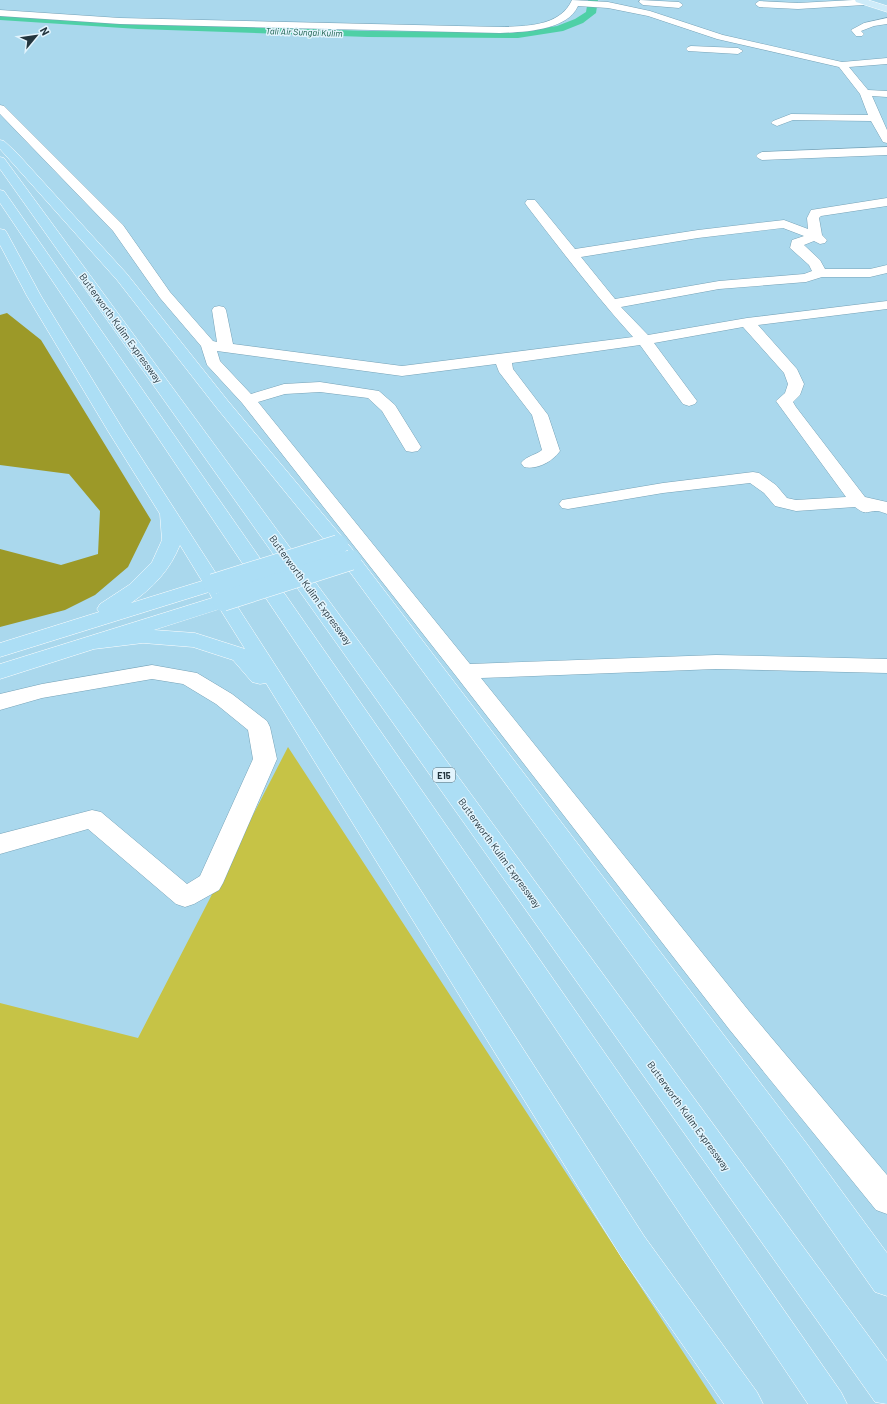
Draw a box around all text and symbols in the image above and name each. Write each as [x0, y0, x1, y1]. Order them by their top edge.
north arrow [16, 16, 56, 56]
text: N [38, 25, 53, 37]
water label: Tali Air Sungai Kulim [265, 25, 343, 39]
street label: Butterworth Kulim Expressway [77, 271, 165, 386]
street label: Butterworth Kulim Expressway [267, 533, 355, 648]
road number: E15 [433, 768, 455, 782]
street label: Butterworth Kulim Expressway [456, 796, 544, 911]
street label: Butterworth Kulim Expressway [645, 1059, 733, 1174]

